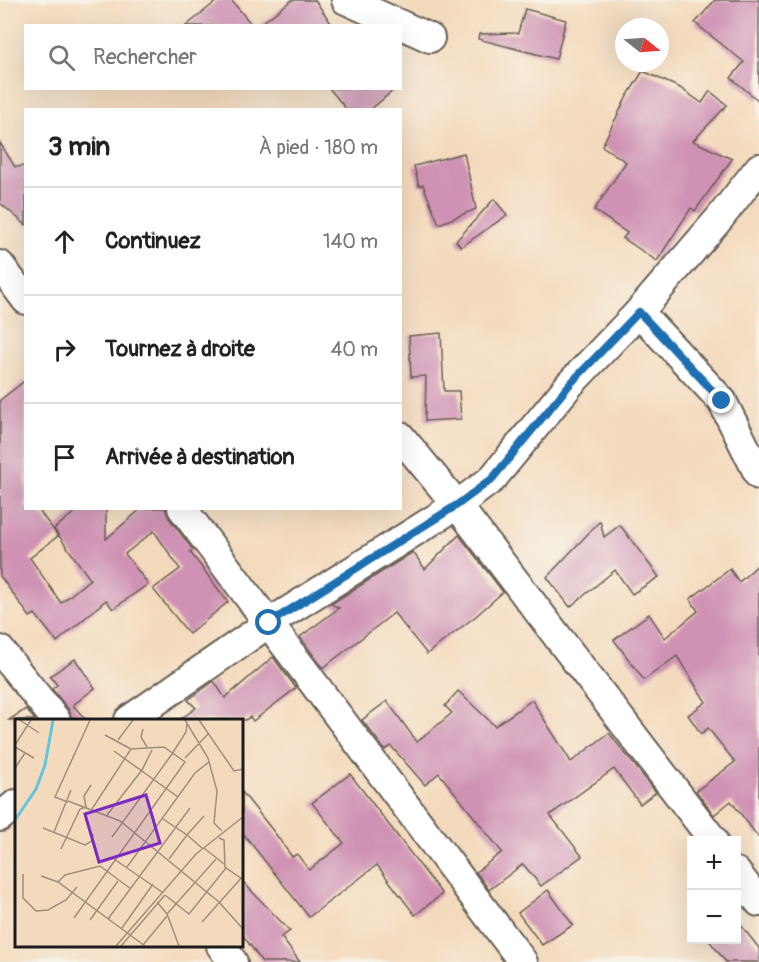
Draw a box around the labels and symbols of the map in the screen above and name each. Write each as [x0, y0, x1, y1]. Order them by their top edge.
north arrow [615, 18, 669, 72]
route end [708, 387, 734, 413]
route start [255, 609, 281, 635]
inset map [15, 719, 243, 947]

